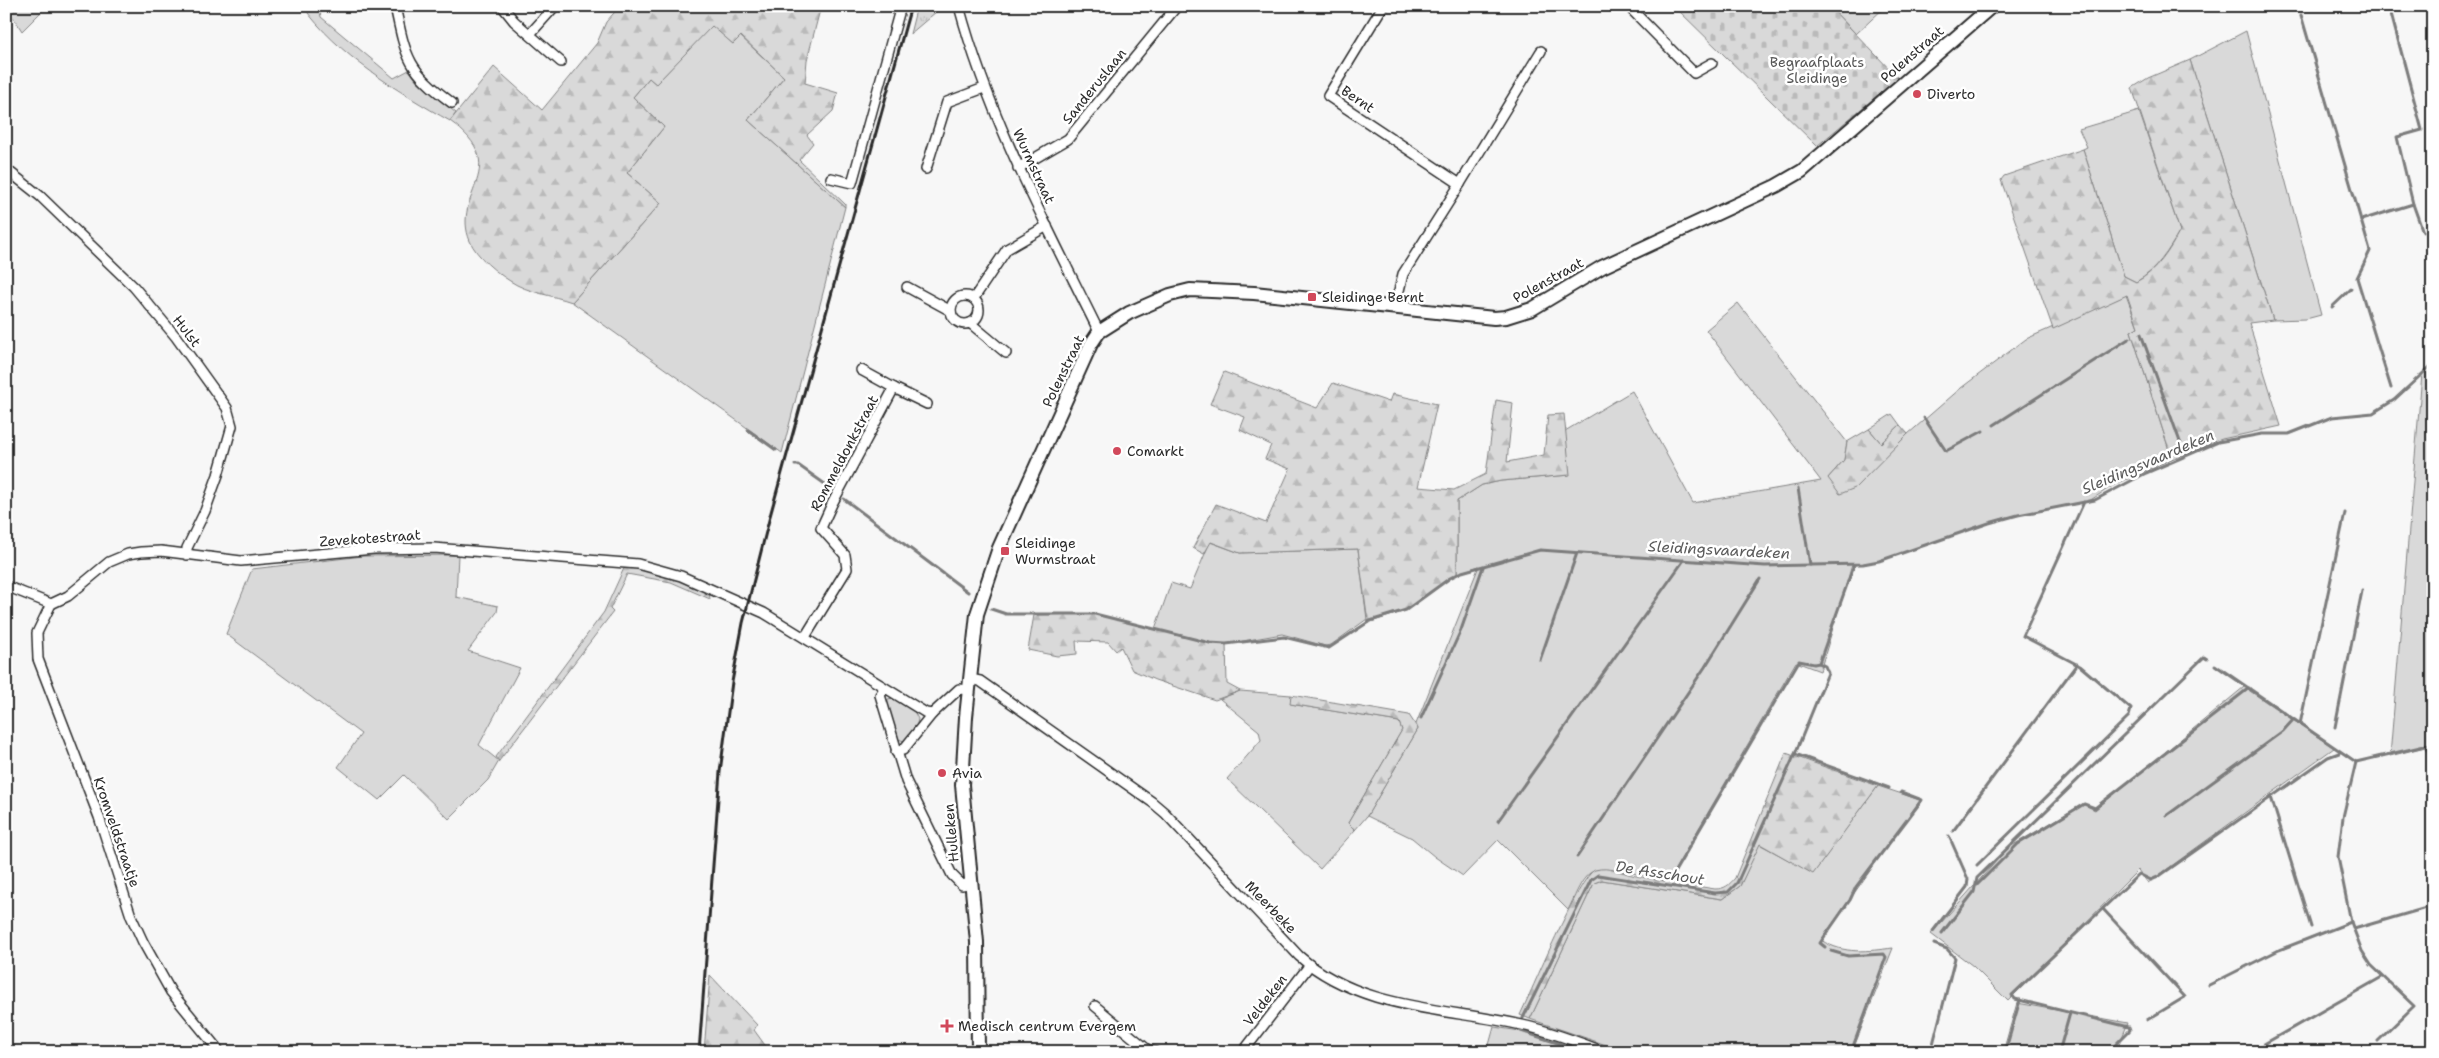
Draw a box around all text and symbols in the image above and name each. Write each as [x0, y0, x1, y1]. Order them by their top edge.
street label: Polenstraat [1877, 22, 1947, 86]
street label: Sanderuslaan [1058, 44, 1130, 127]
park label: Begraafplaats Sleidinge [1770, 53, 1864, 87]
street label: Bernt [1338, 81, 1378, 117]
place label: Diverto [1927, 85, 1975, 103]
marker: Diverto [1911, 88, 1923, 100]
street label: Wurmstraat [1009, 126, 1059, 206]
street label: Polenstraat [1509, 253, 1587, 307]
place label: Sleidinge Bernt [1322, 288, 1424, 306]
marker: Sleidinge Bernt [1306, 291, 1318, 303]
street label: Hulst [169, 311, 205, 351]
street label: Polenstraat [1038, 332, 1088, 410]
street label: Rommeldonkstraat [806, 392, 882, 514]
water label: Sleidingsvaardeken [2079, 425, 2217, 499]
place label: Comarkt [1127, 442, 1184, 460]
marker: Comarkt [1111, 445, 1123, 457]
street label: Zevekotestraat [319, 525, 421, 551]
place label: Sleidinge Wurmstraat [1015, 534, 1096, 568]
water label: Sleidingsvaardeken [1648, 536, 1790, 564]
marker: Sleidinge Wurmstraat [999, 545, 1011, 557]
place label: Avia [952, 764, 982, 782]
marker: Avia [936, 767, 948, 779]
street label: Kromveldstraatje [90, 774, 144, 890]
street label: Hulleken [939, 803, 963, 863]
water label: De Asschout [1614, 856, 1706, 890]
street label: Meerbeke [1241, 877, 1301, 937]
street label: Veldeken [1239, 970, 1291, 1029]
place label: Medisch centrum Evergem [958, 1017, 1136, 1035]
marker: Medisch centrum Evergem [940, 1019, 954, 1033]

